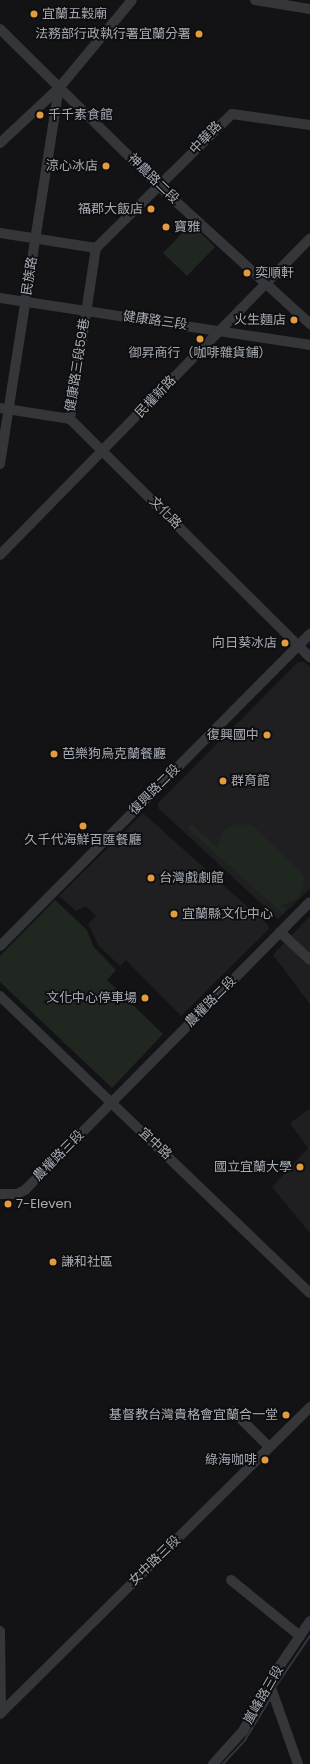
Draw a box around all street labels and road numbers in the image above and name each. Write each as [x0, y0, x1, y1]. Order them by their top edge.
street label: 中華路 [187, 119, 225, 157]
street label: 神農路二段 [124, 151, 182, 207]
street label: 民族路 [19, 256, 41, 296]
street label: 健康路三段 [122, 309, 188, 333]
street label: 健康路三段59巷 [63, 317, 93, 413]
street label: 民權新路 [132, 373, 180, 421]
street label: 文化路 [146, 494, 184, 532]
street label: 復興路二段 [127, 762, 183, 818]
street label: 農權路二段 [183, 974, 239, 1030]
street label: 宜中路 [135, 1125, 175, 1163]
street label: 農權路三段 [31, 1128, 87, 1184]
street label: 女中路三段 [126, 1533, 184, 1589]
street label: 嵐峰路三段 [241, 1663, 287, 1727]

